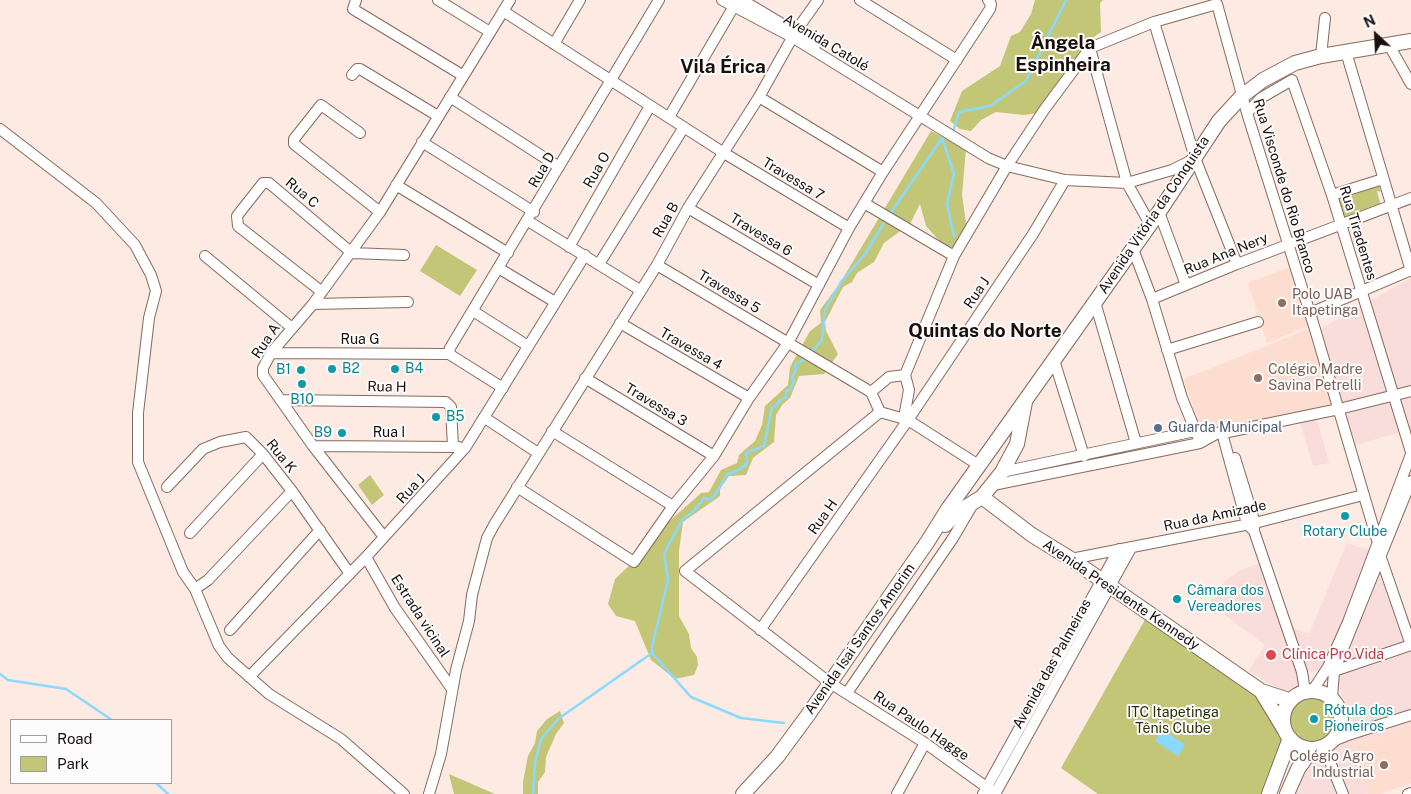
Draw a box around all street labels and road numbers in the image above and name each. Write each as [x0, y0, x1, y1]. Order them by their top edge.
street label: Avenida Catolé [780, 11, 872, 75]
street label: Rua Visconde do Rio Branco [1249, 97, 1319, 275]
street label: Avenida Vitória da Conquista [1095, 133, 1213, 297]
street label: Rua D [525, 149, 559, 191]
street label: Rua O [580, 149, 614, 191]
street label: Travessa 7 [759, 154, 827, 204]
street label: Rua C [282, 174, 322, 212]
street label: Rua Tiradentes [1336, 184, 1380, 282]
street label: Rua B [649, 199, 683, 241]
street label: Travessa 6 [727, 210, 795, 260]
street label: Rua Ana Nery [1181, 229, 1271, 279]
street label: Travessa 5 [695, 267, 763, 317]
street label: Rua J [961, 274, 993, 312]
street label: Rua A [248, 320, 284, 362]
street label: Travessa 4 [657, 324, 725, 374]
street label: Rua G [341, 332, 379, 348]
street label: Rua H [367, 378, 407, 396]
street label: Travessa 3 [622, 380, 690, 430]
street label: Rua I [373, 425, 405, 441]
street label: Rua K [262, 436, 300, 476]
street label: Rua J [393, 471, 429, 507]
street label: Rua H [805, 496, 841, 538]
street label: Rua da Amizade [1162, 497, 1268, 535]
street label: Avenida Presidente Kennedy [1039, 536, 1203, 654]
street label: Avenida Isai Santos Amorim [801, 560, 919, 718]
street label: Estrada vicinal [387, 572, 453, 660]
street label: Avenida das Palmeiras [1009, 596, 1095, 732]
street label: Rua Paulo Hagge [870, 688, 972, 764]

